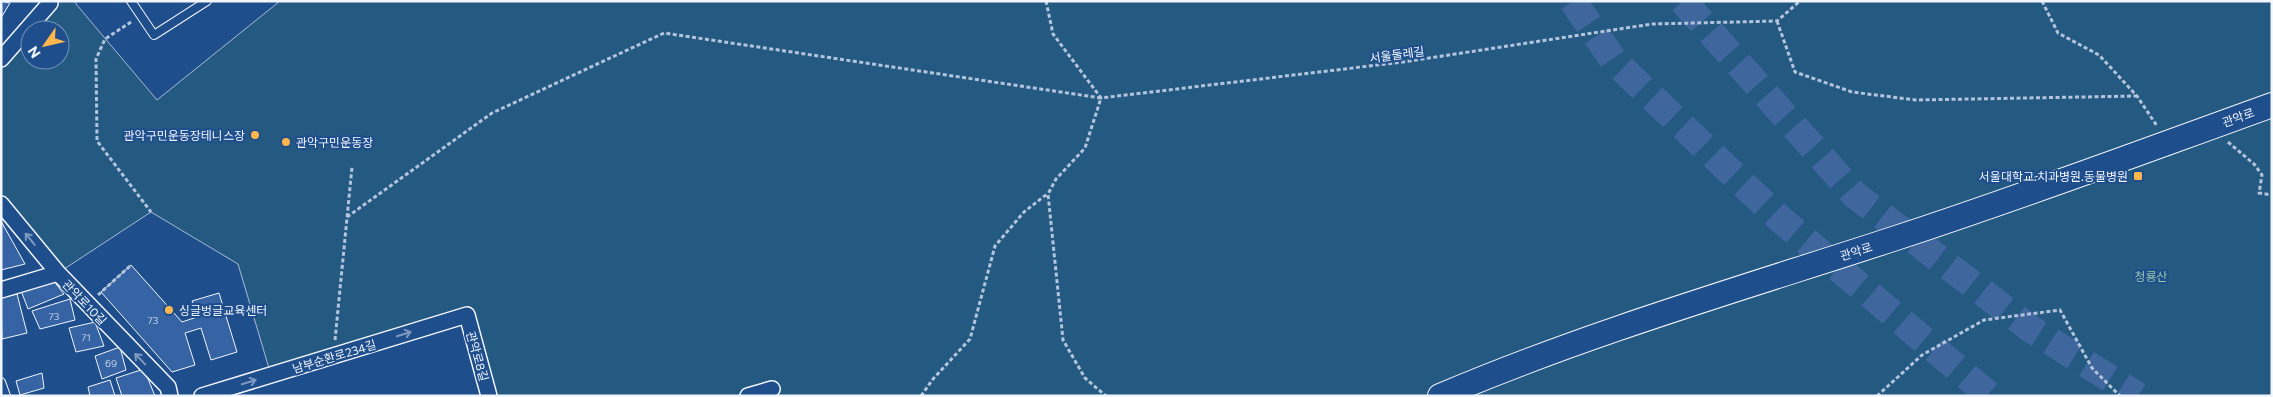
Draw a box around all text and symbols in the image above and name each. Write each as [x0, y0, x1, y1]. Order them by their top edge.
north arrow [20, 20, 70, 70]
text: N [24, 43, 44, 62]
street label: 서울둘레길 [1369, 43, 1425, 65]
street label: 관악로 [2220, 105, 2256, 129]
place label: 관악구민운동장테니스장 [124, 128, 245, 142]
marker: 관악구민운동장테니스장 [249, 129, 261, 141]
place label: 관악구민운동장 [296, 135, 373, 149]
marker: 관악구민운동장 [280, 136, 292, 148]
place label: 서울대학교.치과병원.동물병원 [1979, 169, 2128, 183]
marker: 서울대학교.치과병원.동물병원 [2132, 170, 2144, 182]
one-way arrow [24, 233, 35, 246]
street label: 관악로 [1838, 239, 1874, 263]
park label: 청룡산 [2134, 269, 2168, 283]
street label: 관악로10길 [60, 277, 110, 327]
place label: 싱글벙글교육센터 [179, 303, 267, 317]
marker: 싱글벙글교육센터 [163, 304, 175, 316]
house number: 73 [49, 310, 60, 322]
house number: 73 [148, 314, 159, 326]
one-way arrow [396, 329, 412, 339]
street label: 관악로8길 [464, 329, 492, 383]
house number: 71 [81, 331, 91, 343]
street label: 남부순환로234길 [290, 337, 378, 375]
one-way arrow [134, 352, 146, 365]
house number: 69 [105, 357, 117, 369]
one-way arrow [240, 376, 256, 386]

